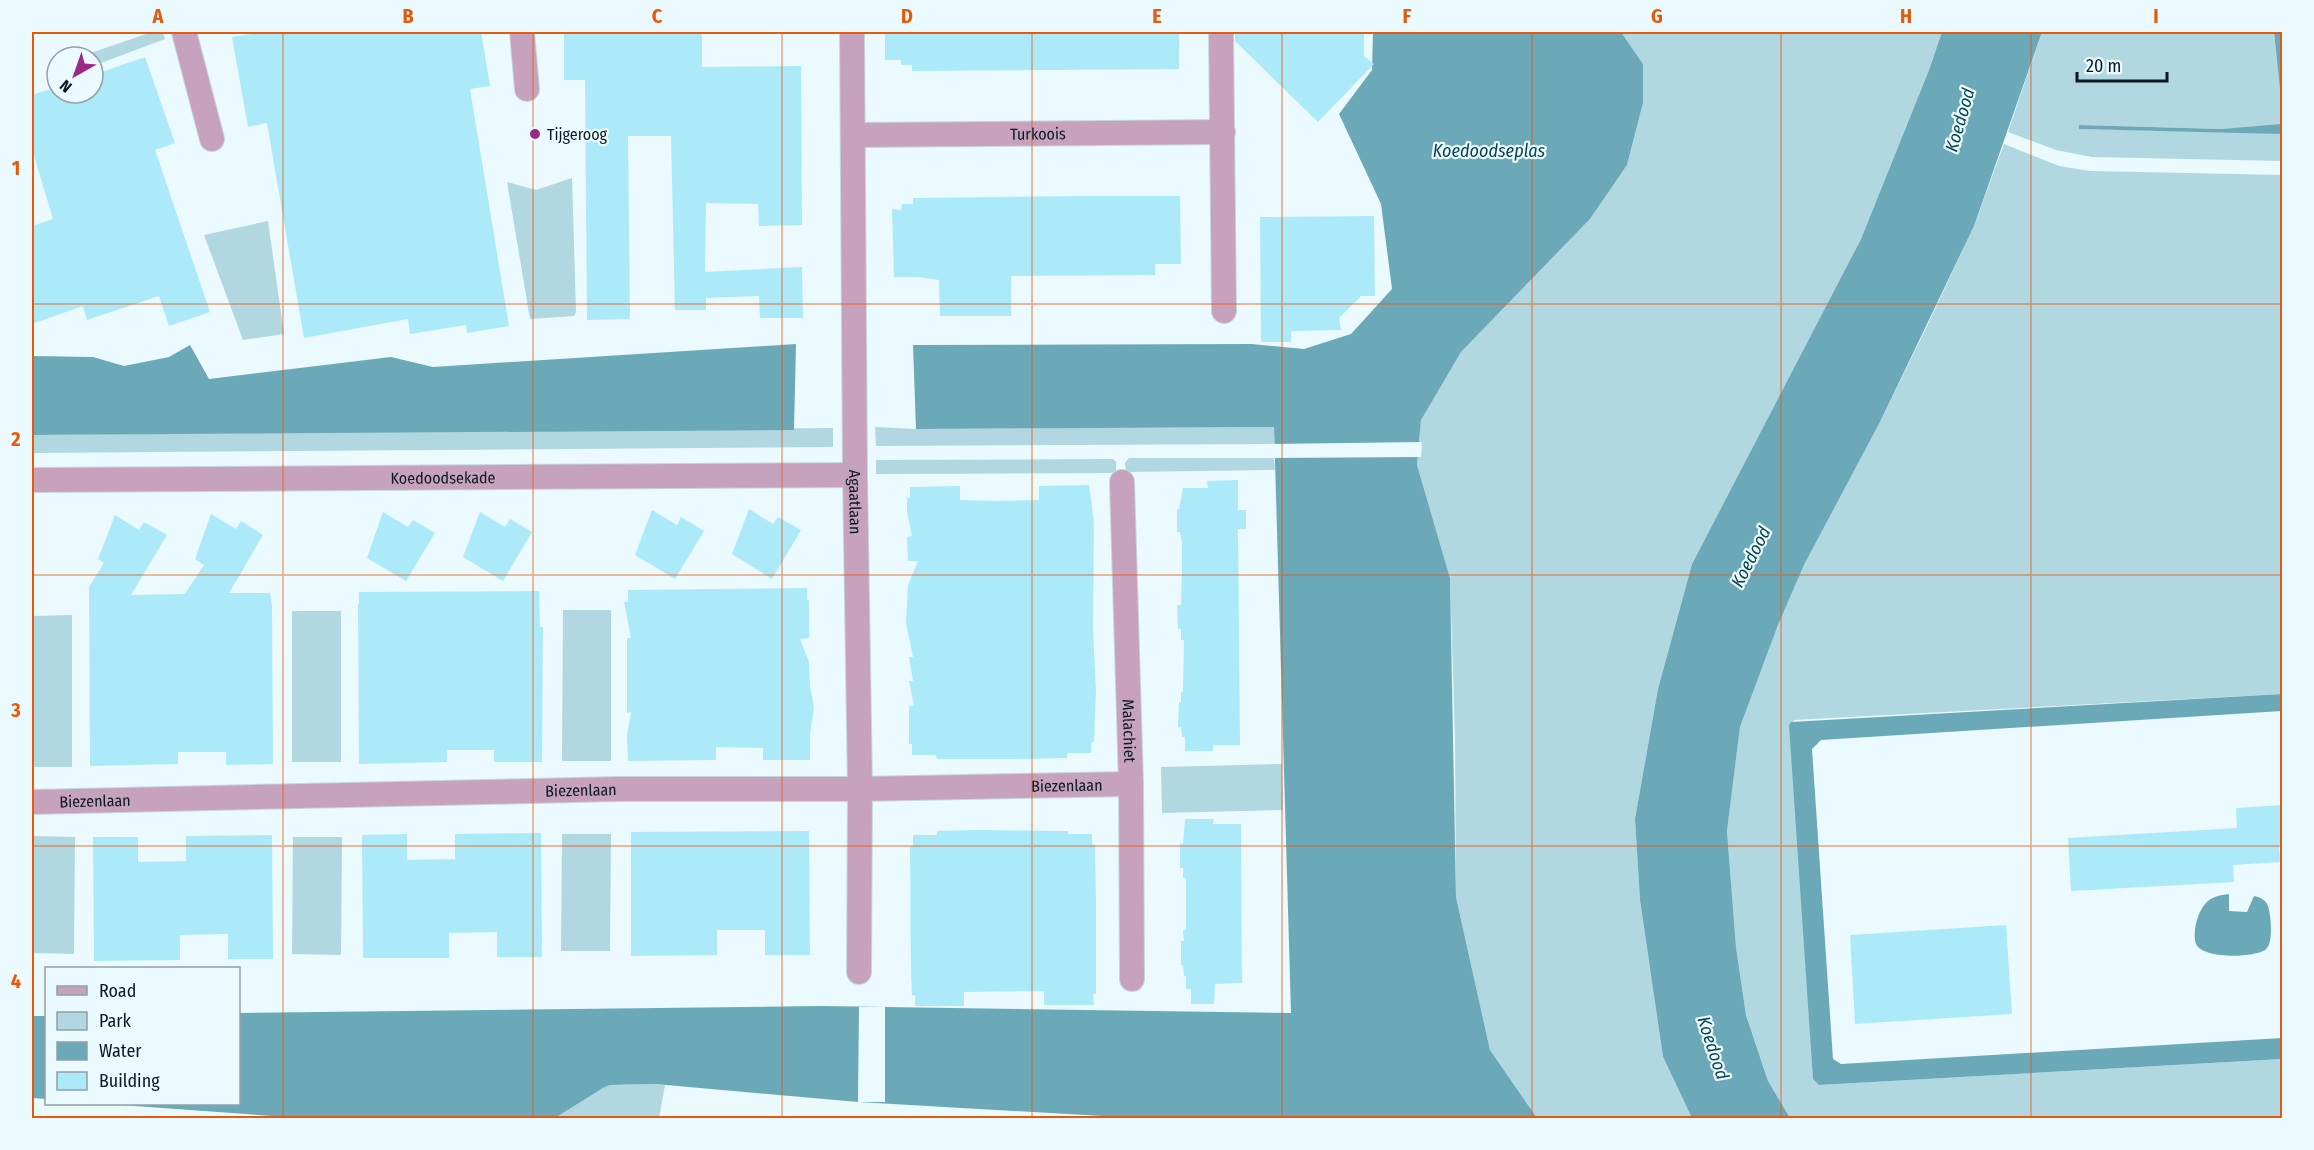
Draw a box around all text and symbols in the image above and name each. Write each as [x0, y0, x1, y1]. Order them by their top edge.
text: A [152, 4, 165, 28]
text: B [402, 4, 414, 28]
text: C [652, 4, 663, 28]
text: D [901, 4, 913, 28]
text: E [1152, 4, 1162, 28]
text: F [1403, 4, 1412, 28]
text: G [1651, 4, 1663, 28]
text: H [1900, 4, 1912, 28]
text: I [2153, 4, 2159, 28]
north arrow [45, 45, 105, 105]
scale bar [2077, 45, 2167, 83]
text: 20 m [2086, 55, 2121, 77]
text: N [56, 76, 75, 96]
water label: Koedood [1940, 85, 1980, 154]
street label: Turkoois [1010, 124, 1066, 143]
place label: Tijgeroog [547, 125, 608, 144]
marker: Tijgeroog [528, 127, 542, 141]
water label: Koedoodseplas [1433, 140, 1546, 162]
text: 1 [12, 156, 20, 180]
text: 2 [10, 427, 21, 451]
street label: Koedoodsekade [390, 468, 496, 487]
street label: Agaatlaan [845, 470, 865, 534]
water label: Koedood [1726, 523, 1776, 591]
text: 3 [10, 698, 21, 722]
street label: Malachiet [1119, 699, 1140, 764]
street label: Biezenlaan [1031, 775, 1103, 795]
street label: Biezenlaan [545, 780, 617, 800]
street label: Biezenlaan [59, 790, 131, 811]
legend [45, 967, 240, 1105]
text: 4 [11, 969, 21, 993]
text: Road [99, 980, 136, 1002]
text: Park [99, 1010, 132, 1032]
water label: Koedood [1692, 1014, 1734, 1083]
text: Water [99, 1040, 142, 1062]
text: Building [99, 1070, 160, 1092]

